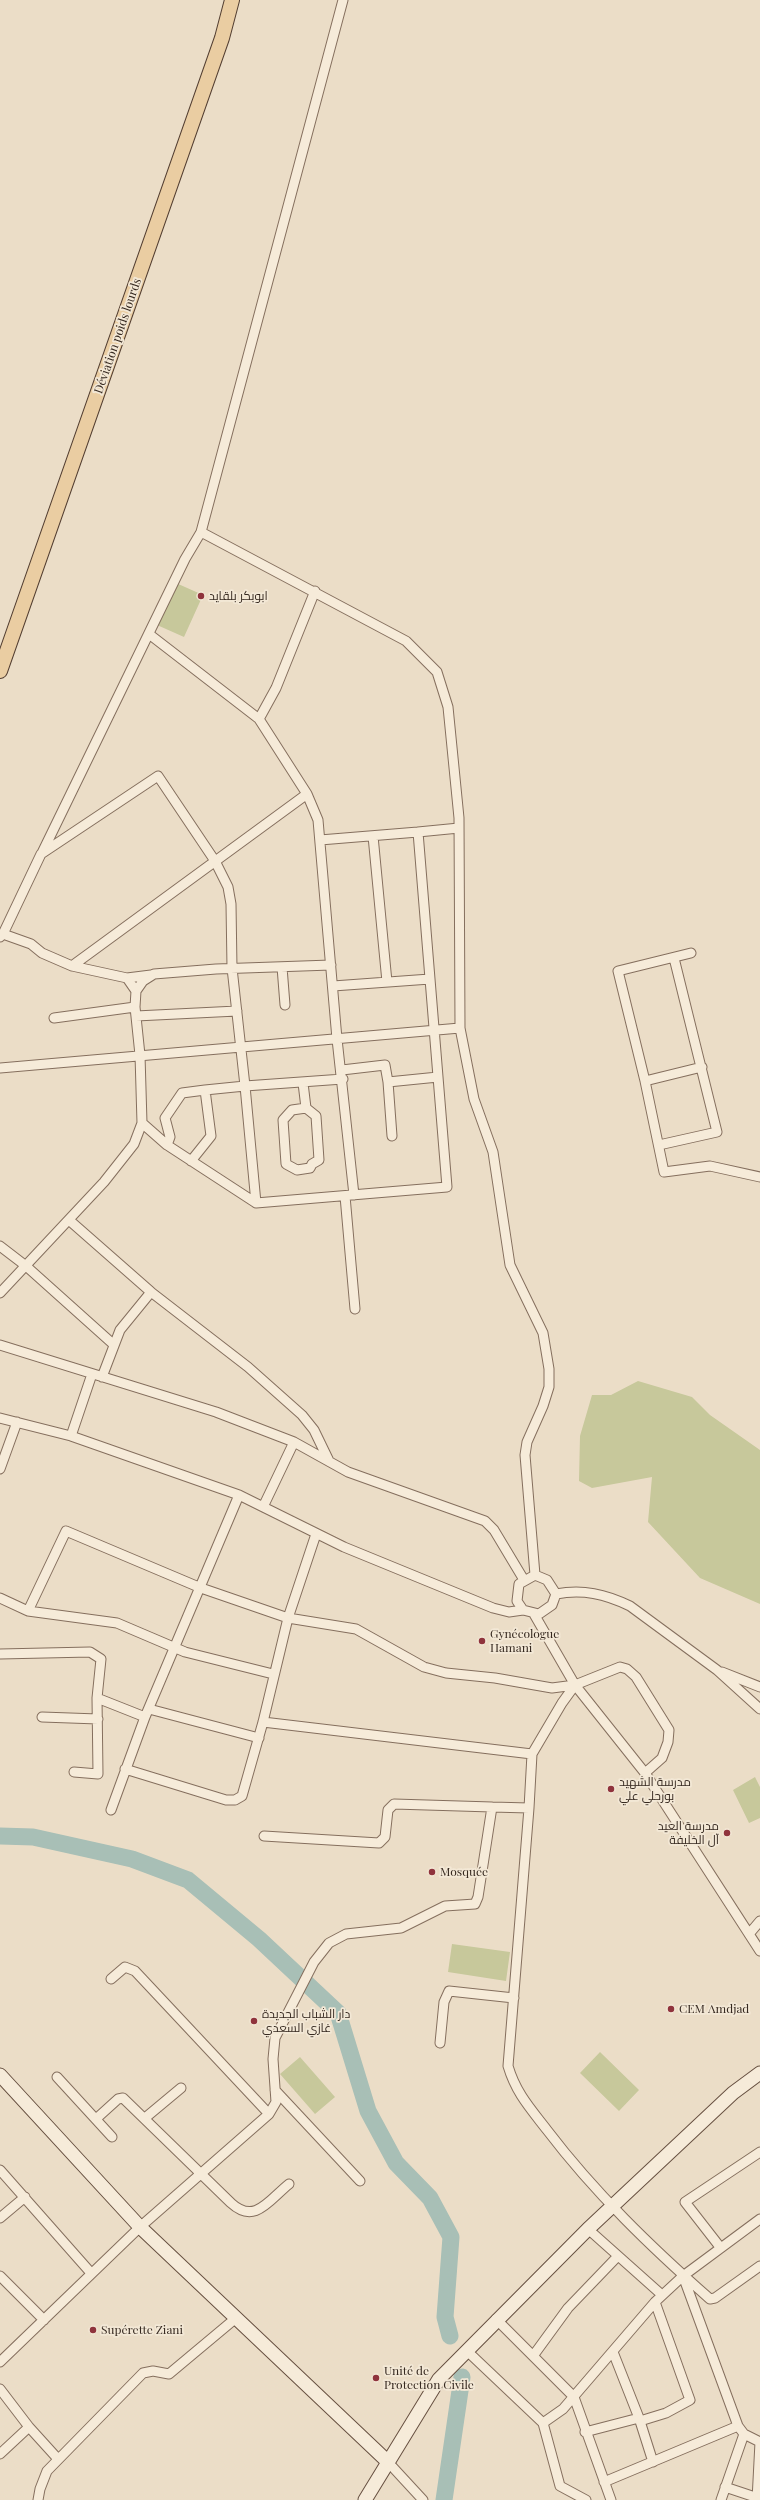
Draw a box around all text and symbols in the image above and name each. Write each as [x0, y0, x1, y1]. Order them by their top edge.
street label: Déviation poids lourds [91, 276, 145, 396]
place label: ابوبكر بلقايد [209, 589, 268, 603]
marker: ابوبكر بلقايد [196, 591, 206, 601]
place label: Gynécologue Hamani [490, 1627, 559, 1655]
marker: Gynécologue Hamani [477, 1636, 487, 1646]
place label: مدرسة الشهيد بورحلي علي [619, 1775, 691, 1803]
marker: مدرسة الشهيد بورحلي علي [606, 1784, 616, 1794]
place label: مدرسة العيد آل الخليفة [658, 1819, 719, 1847]
marker: مدرسة العيد آل الخليفة [722, 1828, 732, 1838]
place label: Mosquée [440, 1865, 488, 1879]
marker: Mosquée [427, 1867, 437, 1877]
place label: CEM Amdjad [679, 2002, 749, 2016]
marker: CEM Amdjad [666, 2004, 676, 2014]
place label: دار الشباب الجديدة غازي السعدي [262, 2007, 350, 2035]
marker: دار الشباب الجديدة غازي السعدي [249, 2016, 259, 2026]
place label: Supérette Ziani [101, 2323, 183, 2337]
marker: Supérette Ziani [88, 2325, 98, 2335]
place label: Unité de Protection Civile [384, 2364, 474, 2392]
marker: Unité de Protection Civile [371, 2373, 381, 2383]

